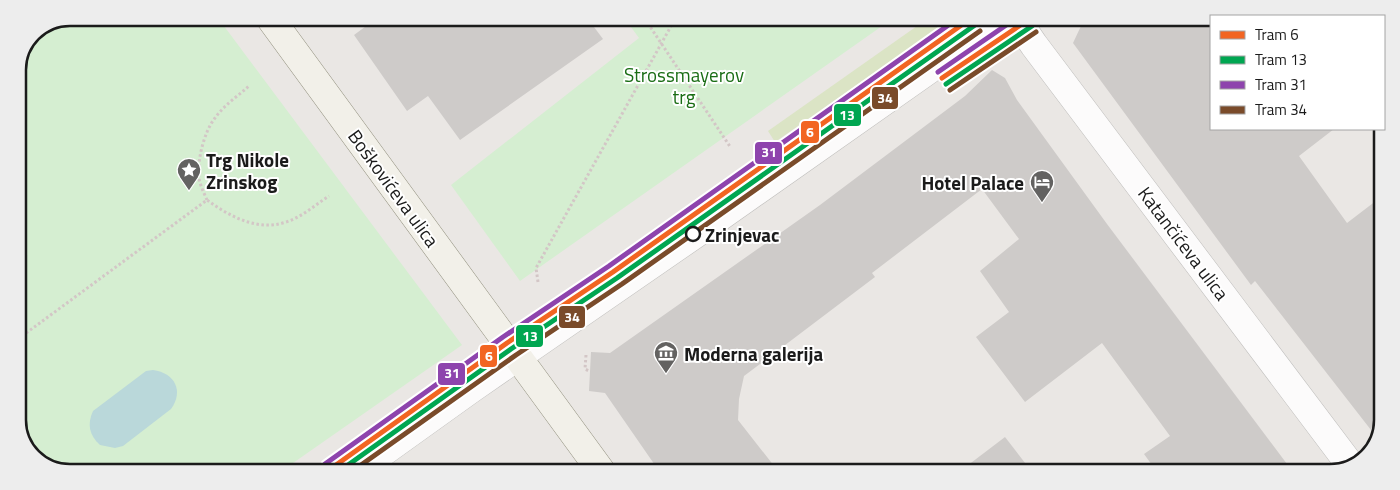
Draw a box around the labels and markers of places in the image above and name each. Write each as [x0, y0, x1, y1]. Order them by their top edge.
place label: Trg Nikole Zrinskog [206, 145, 289, 196]
place icon: Trg Nikole Zrinskog [176, 157, 202, 191]
place label: Hotel Palace [921, 168, 1024, 197]
hotel icon: Hotel Palace [1029, 169, 1055, 203]
place label: Zrinjevac [705, 220, 780, 249]
marker: Zrinjevac [685, 226, 701, 242]
place label: Moderna galerija [684, 339, 823, 368]
museum icon: Moderna galerija [653, 340, 679, 374]

